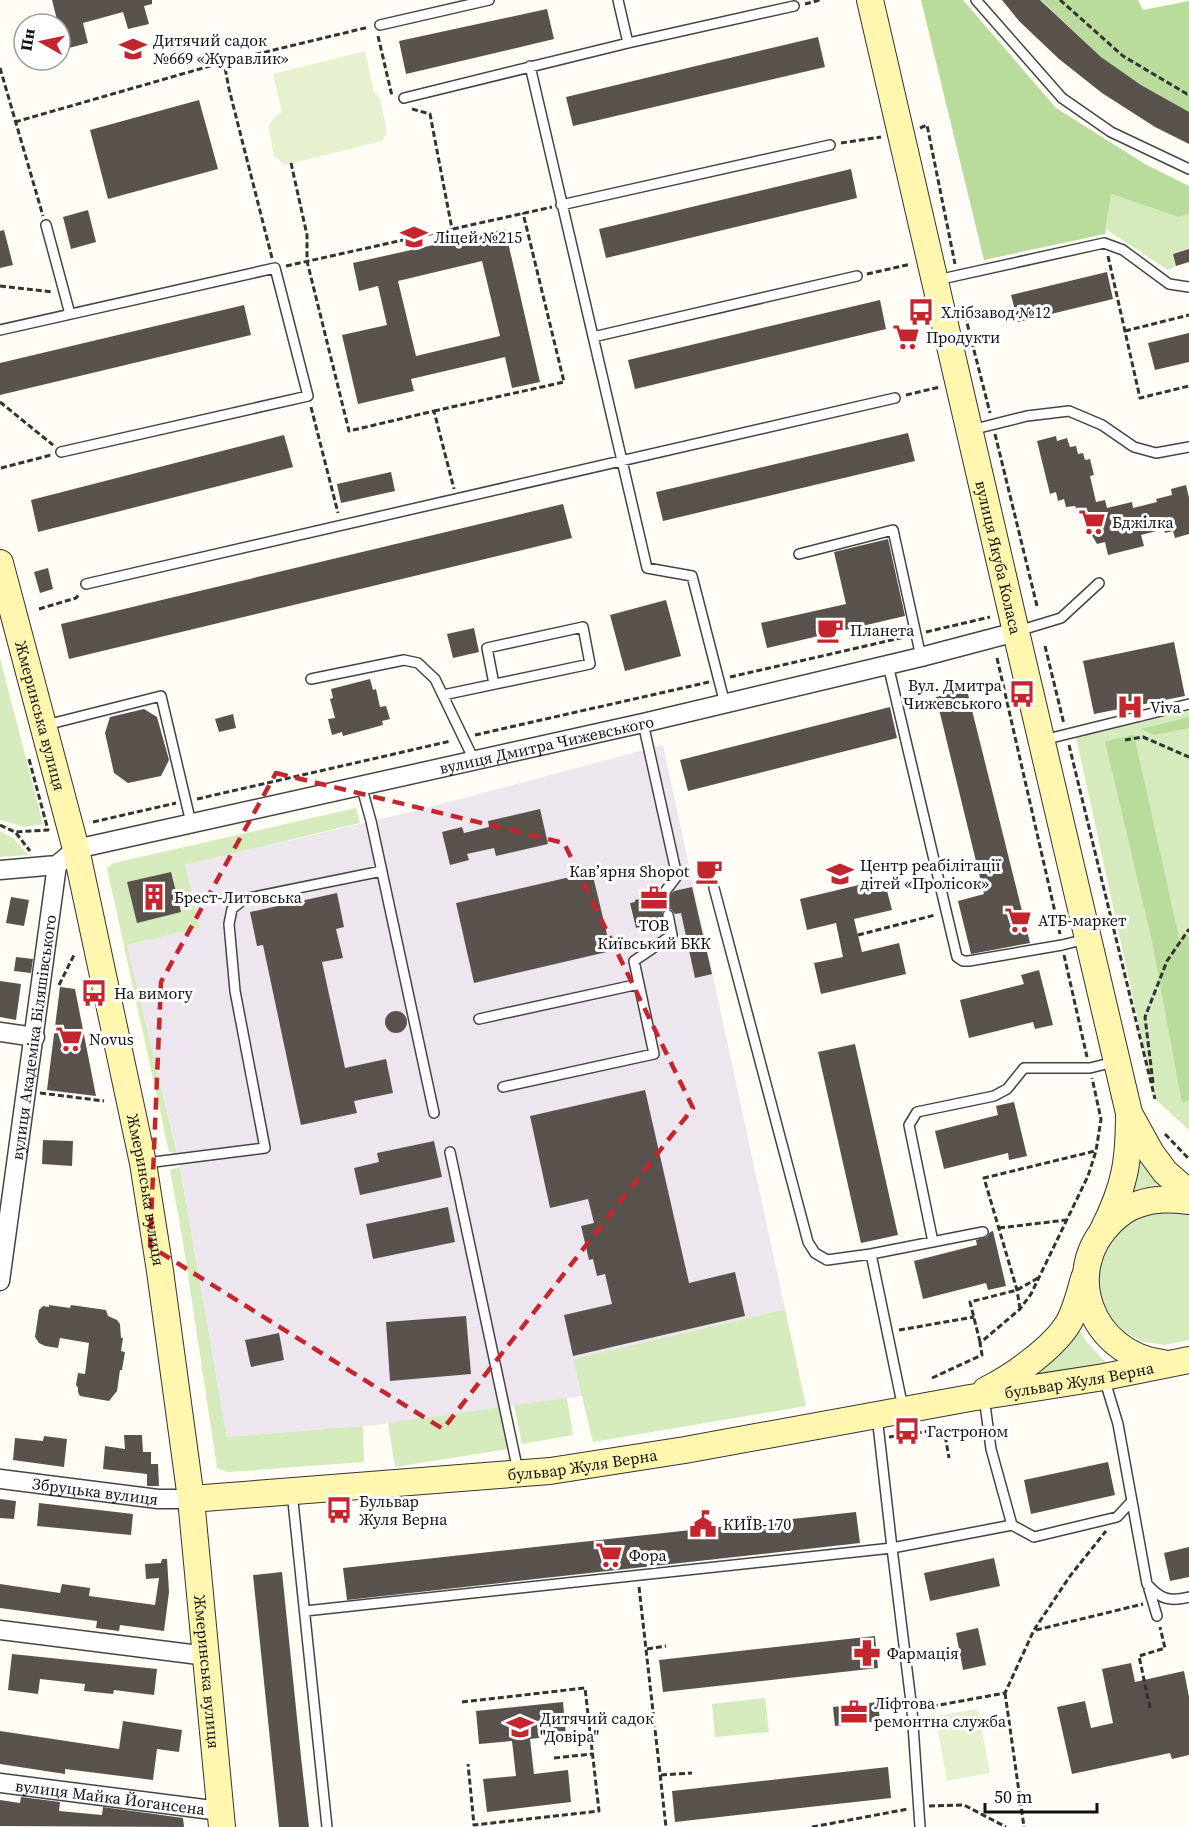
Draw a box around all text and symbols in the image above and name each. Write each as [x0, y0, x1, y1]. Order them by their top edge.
north arrow [12, 12, 72, 72]
text: Пн [15, 27, 40, 52]
place label: Дитячий садок №669 «Журавлик» [153, 29, 289, 69]
school or university icon: Дитячий садок №669 «Журавлик» [118, 34, 148, 64]
school or university icon: Ліцей №215 [399, 222, 429, 252]
place label: Ліцей №215 [434, 226, 522, 248]
bus stop icon: Хлібзавод №12 [906, 297, 936, 327]
place label: Хлібзавод №12 [941, 301, 1051, 323]
supermarket icon: Продукти [891, 322, 921, 352]
place label: Продукти [926, 326, 1000, 348]
street label: вулиця Якуба Коласа [970, 478, 1027, 637]
supermarket icon: Бджілка [1077, 507, 1107, 537]
place label: Бджілка [1112, 511, 1174, 533]
cafe icon: Планета [815, 615, 845, 645]
place label: Планета [850, 619, 915, 641]
street label: Жмеринська вулиця [10, 638, 71, 793]
place label: Вул. Дмитра Чижевського [903, 674, 1003, 714]
bus stop icon: Вул. Дмитра Чижевського [1007, 679, 1037, 709]
hospital icon: Viva [1115, 692, 1145, 722]
place label: Viva [1150, 696, 1182, 718]
street label: вулиця Дмитра Чижевського [437, 710, 656, 779]
place label: Центр реабілітації дітей «Пролісок» [860, 854, 1001, 894]
cafe icon: Кавʼярня Shopot [694, 856, 724, 886]
school or university icon: Центр реабілітації дітей «Пролісок» [825, 859, 855, 889]
place label: Кавʼярня Shopot [569, 860, 690, 882]
building icon: Брест-Литовська [139, 882, 169, 912]
office icon: ТОВ Київський БКК [639, 883, 669, 913]
place label: Брест-Литовська [174, 886, 303, 908]
supermarket icon: АТБ-маркет [1003, 905, 1033, 935]
place label: АТБ-маркет [1038, 909, 1127, 931]
street label: вулиця Академіка Біляшівського [6, 913, 61, 1161]
place label: ТОВ Київський БКК [597, 914, 711, 954]
bus stop icon: На вимогу [79, 978, 109, 1008]
place label: На вимогу [114, 982, 194, 1004]
supermarket icon: Novus [54, 1024, 84, 1054]
place label: Novus [89, 1028, 134, 1050]
street label: Жмеринська вулиця [122, 1112, 170, 1268]
street label: бульвар Жуля Верна [1003, 1356, 1156, 1403]
bus stop icon: Гастроном [892, 1416, 922, 1446]
place label: Гастроном [927, 1420, 1009, 1442]
street label: бульвар Жуля Верна [507, 1443, 660, 1485]
street label: Збруцька вулиця [31, 1472, 160, 1510]
place label: Бульвар Жуля Верна [359, 1490, 448, 1530]
bus stop icon: Бульвар Жуля Верна [324, 1495, 354, 1525]
public building icon: КИЇВ-170 [688, 1509, 718, 1539]
place label: КИЇВ-170 [723, 1513, 791, 1535]
supermarket icon: Фора [594, 1540, 624, 1570]
place label: Фора [629, 1544, 667, 1566]
street label: Жмеринська вулиця [189, 1594, 226, 1750]
pharmacy icon: Фармація [852, 1638, 882, 1668]
place label: Фармація [887, 1642, 959, 1664]
place label: Ліфтова ремонтна служба [874, 1692, 1007, 1732]
office icon: Ліфтова ремонтна служба [839, 1697, 869, 1727]
place label: Дитячий садок "Довіра" [540, 1707, 654, 1747]
school or university icon: Дитячий садок "Довіра" [505, 1712, 535, 1742]
street label: вулиця Майка Йогансена [14, 1774, 207, 1820]
scale bar [985, 1776, 1098, 1814]
text: 50 m [994, 1784, 1032, 1809]

